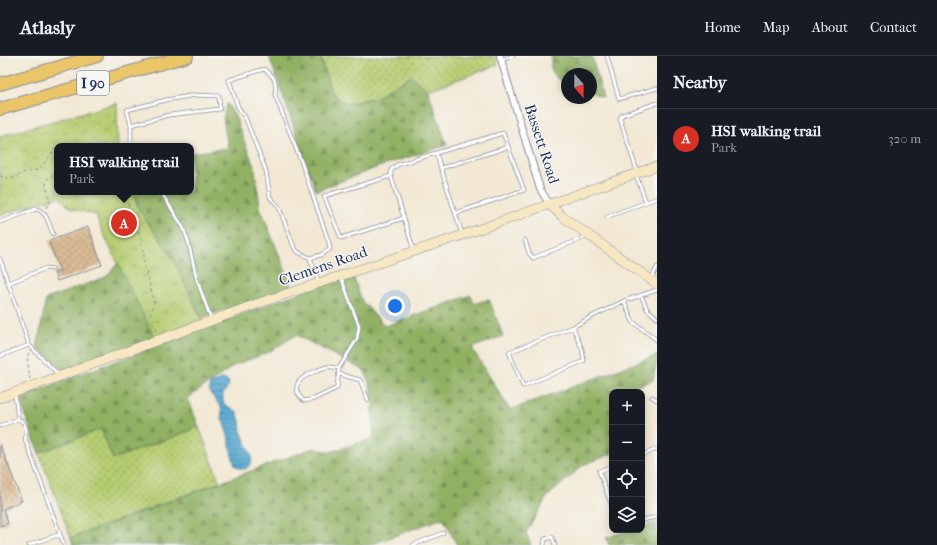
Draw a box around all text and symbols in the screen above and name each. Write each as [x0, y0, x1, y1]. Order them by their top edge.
text: Atlasly [20, 17, 75, 39]
text: Home [704, 19, 741, 36]
text: Map [763, 19, 790, 36]
text: About [812, 19, 848, 36]
text: Contact [870, 19, 917, 36]
north arrow [561, 68, 597, 104]
road number: I 90 [77, 71, 109, 95]
text: Nearby [673, 72, 727, 92]
street label: Bassett Road [521, 102, 564, 187]
text: HSI walking trail [711, 122, 821, 140]
text: A [682, 131, 690, 146]
text: 320 m [888, 131, 921, 146]
text: Park [711, 140, 737, 155]
popup [54, 143, 194, 195]
text: HSI walking trail [69, 153, 179, 171]
text: Park [69, 171, 95, 186]
pin: A [111, 208, 137, 238]
street label: Clemens Road [276, 242, 370, 290]
your location [385, 296, 405, 316]
map controls [609, 389, 645, 533]
button: + [609, 389, 645, 425]
button: − [609, 425, 645, 461]
button: locate [609, 461, 645, 497]
button: layers [609, 497, 645, 533]

